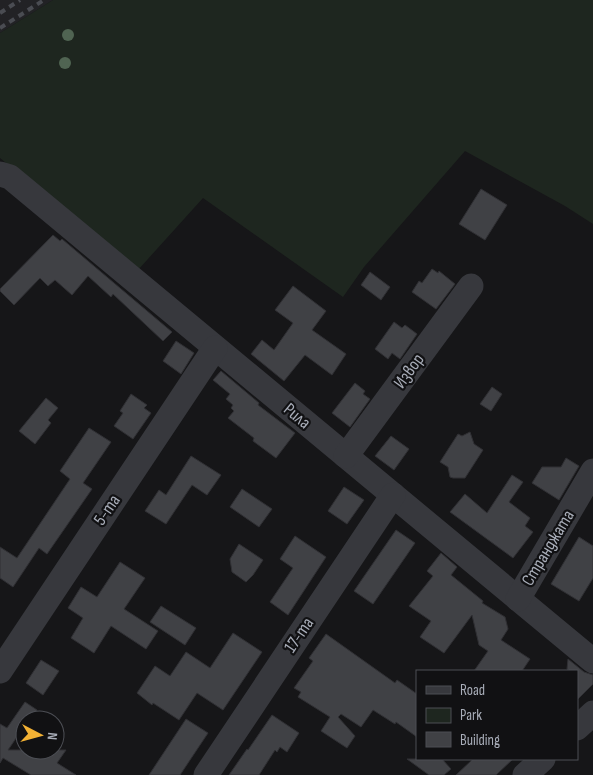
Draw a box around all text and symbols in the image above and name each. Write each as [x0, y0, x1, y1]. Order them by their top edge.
street label: Извор [389, 349, 429, 393]
street label: Рила [279, 399, 315, 433]
street label: 5-та [89, 491, 125, 529]
street label: Странджата [517, 506, 579, 590]
street label: 17-та [280, 613, 318, 656]
legend [416, 670, 578, 760]
text: Road [460, 681, 485, 700]
text: Park [460, 706, 482, 725]
north arrow [15, 710, 65, 760]
text: Building [460, 731, 500, 750]
text: N [44, 732, 61, 741]

